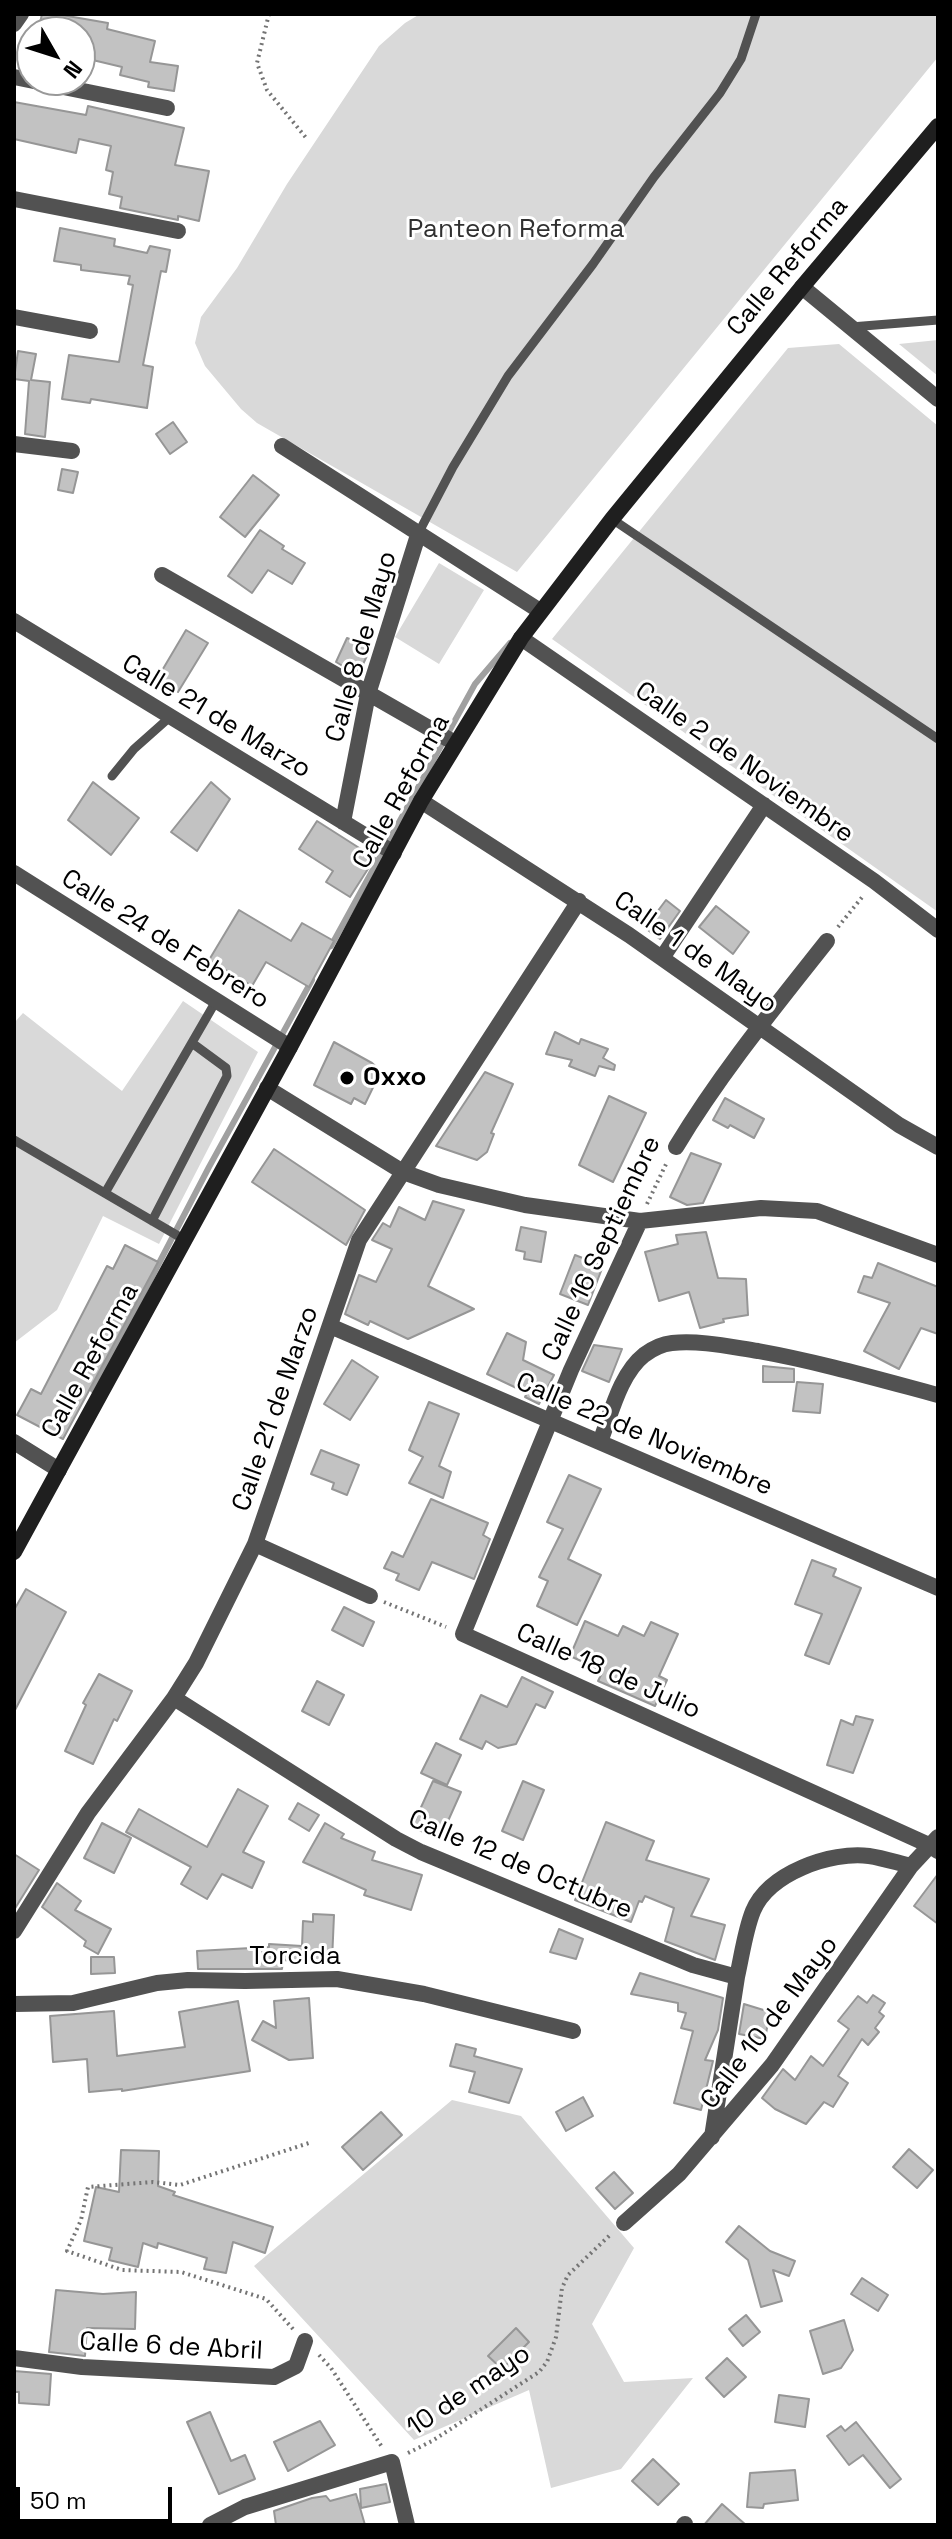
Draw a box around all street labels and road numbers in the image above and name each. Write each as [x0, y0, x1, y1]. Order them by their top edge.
street label: Calle Reforma [721, 191, 855, 343]
street label: Calle 8 de Mayo [320, 548, 404, 746]
street label: Calle 21 de Marzo [116, 648, 316, 786]
street label: Calle 2 de Noviembre [629, 676, 859, 850]
street label: Calle Reforma [347, 709, 457, 875]
street label: Calle 24 de Febrero [55, 863, 275, 1017]
street label: Calle 1 de Mayo [607, 885, 783, 1021]
street label: Calle 16 Septiembre [536, 1131, 668, 1367]
street label: Calle Reforma [36, 1278, 146, 1444]
street label: Calle 21 de Marzo [226, 1302, 326, 1516]
street label: Calle 22 de Noviembre [511, 1367, 777, 1503]
street label: Calle 18 de Julio [511, 1617, 705, 1727]
street label: Calle 12 de Octubre [403, 1804, 637, 1926]
street label: Calle 10 de Mayo [695, 1930, 845, 2116]
street label: Torcida [249, 1941, 341, 1973]
street label: Calle 6 de Abril [79, 2327, 263, 2367]
street label: 10 de mayo [401, 2338, 537, 2444]

